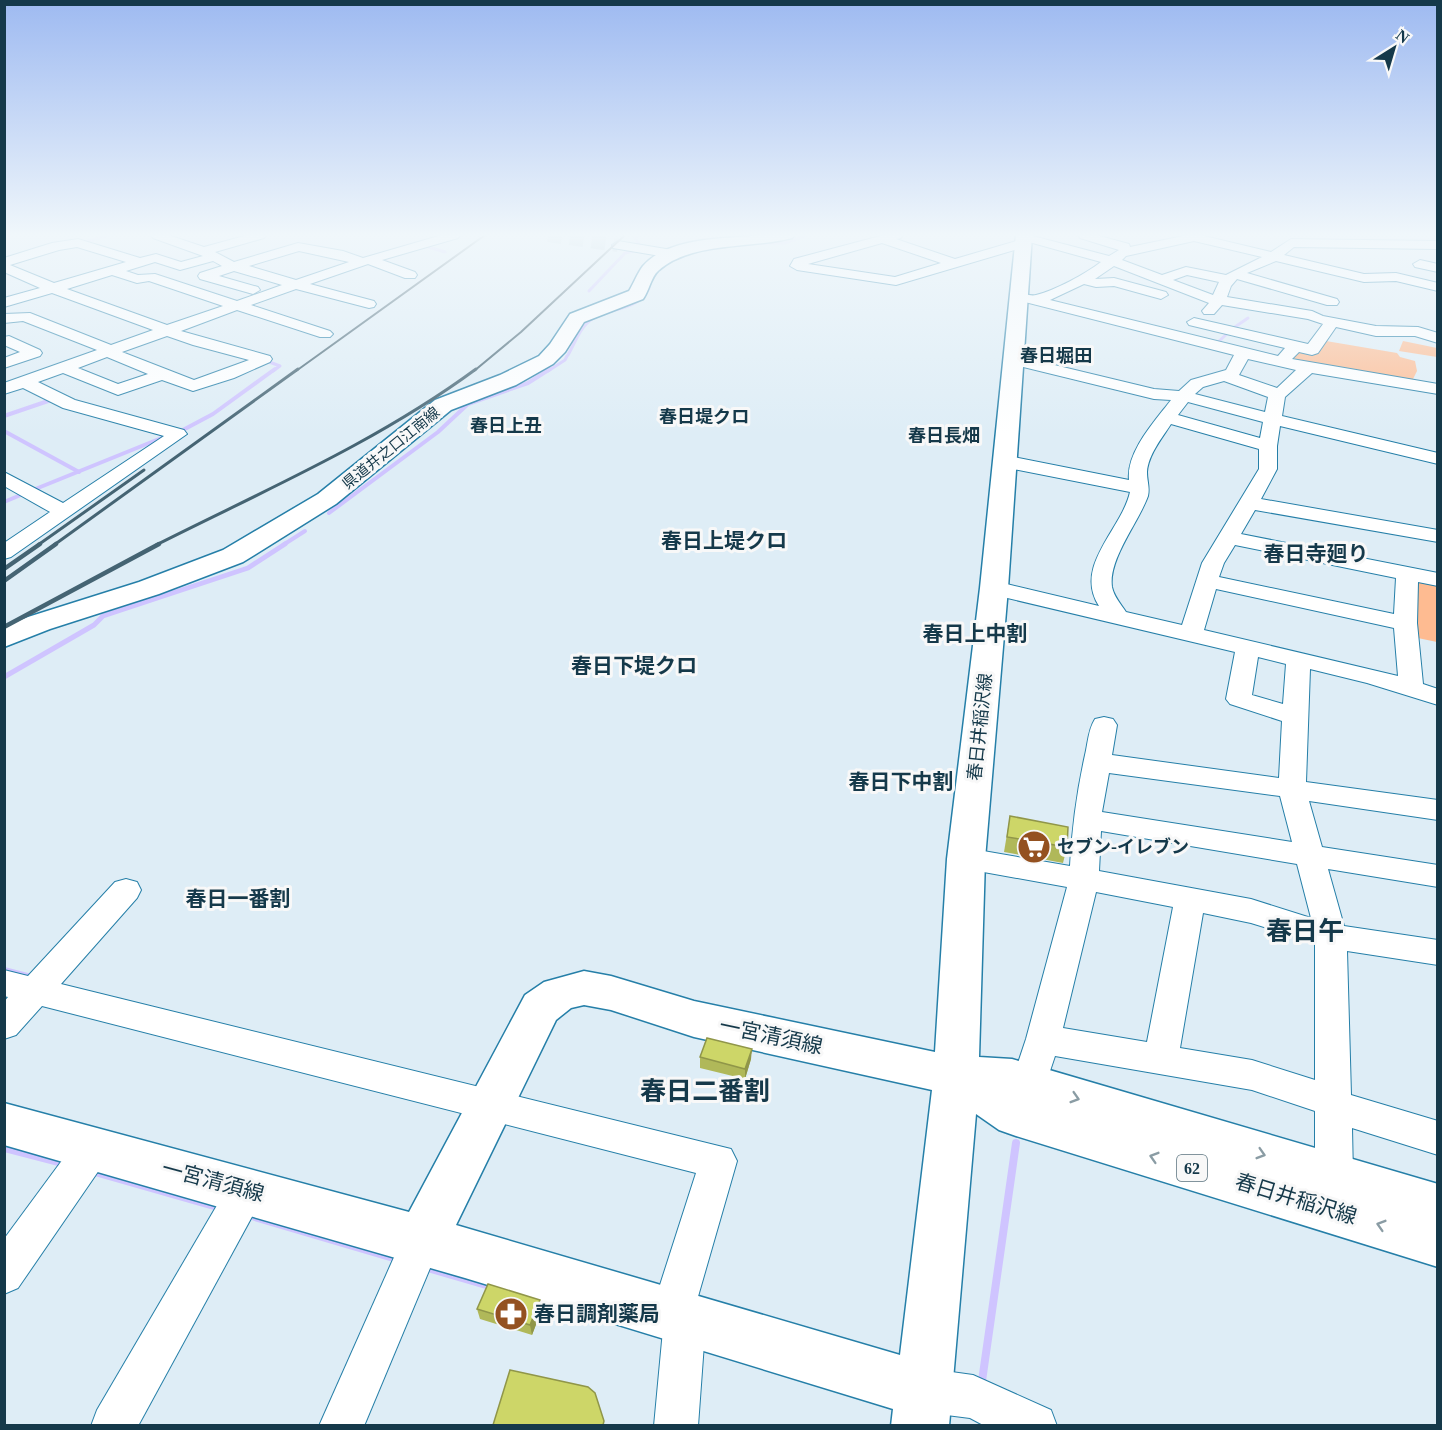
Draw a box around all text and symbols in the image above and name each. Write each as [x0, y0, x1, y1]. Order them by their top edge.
north arrow [1364, 18, 1424, 78]
text: N [1393, 26, 1413, 47]
district label: 春日堀田 [1020, 346, 1092, 366]
street label: 県道井之口江南線 [339, 403, 443, 492]
district label: 春日堤クロ [659, 407, 749, 427]
district label: 春日上丑 [470, 416, 542, 436]
district label: 春日長畑 [908, 426, 980, 446]
district label: 春日上堤クロ [661, 529, 787, 553]
district label: 春日寺廻り [1264, 542, 1369, 566]
district label: 春日上中割 [923, 622, 1028, 646]
district label: 春日下堤クロ [571, 654, 697, 678]
street label: 春日井稲沢線 [964, 672, 996, 782]
district label: 春日下中割 [849, 770, 954, 794]
supermarket icon: セブン-イレブン [1016, 829, 1052, 865]
place label: セブン-イレブン [1057, 837, 1189, 857]
district label: 春日一番割 [186, 887, 291, 911]
district label: 春日午 [1266, 917, 1344, 946]
street label: 一宮清須線 [717, 1013, 825, 1059]
district label: 春日二番割 [640, 1077, 770, 1106]
one-way arrow [1069, 1091, 1079, 1103]
one-way arrow [1255, 1147, 1266, 1159]
one-way arrow [1150, 1152, 1160, 1164]
road number: 62 [1177, 1155, 1207, 1181]
street label: 一宮清須線 [159, 1156, 267, 1206]
street label: 春日井稲沢線 [1232, 1169, 1360, 1229]
one-way arrow [1377, 1220, 1387, 1232]
pharmacy icon: 春日調剤薬局 [493, 1296, 529, 1332]
place label: 春日調剤薬局 [534, 1302, 660, 1326]

